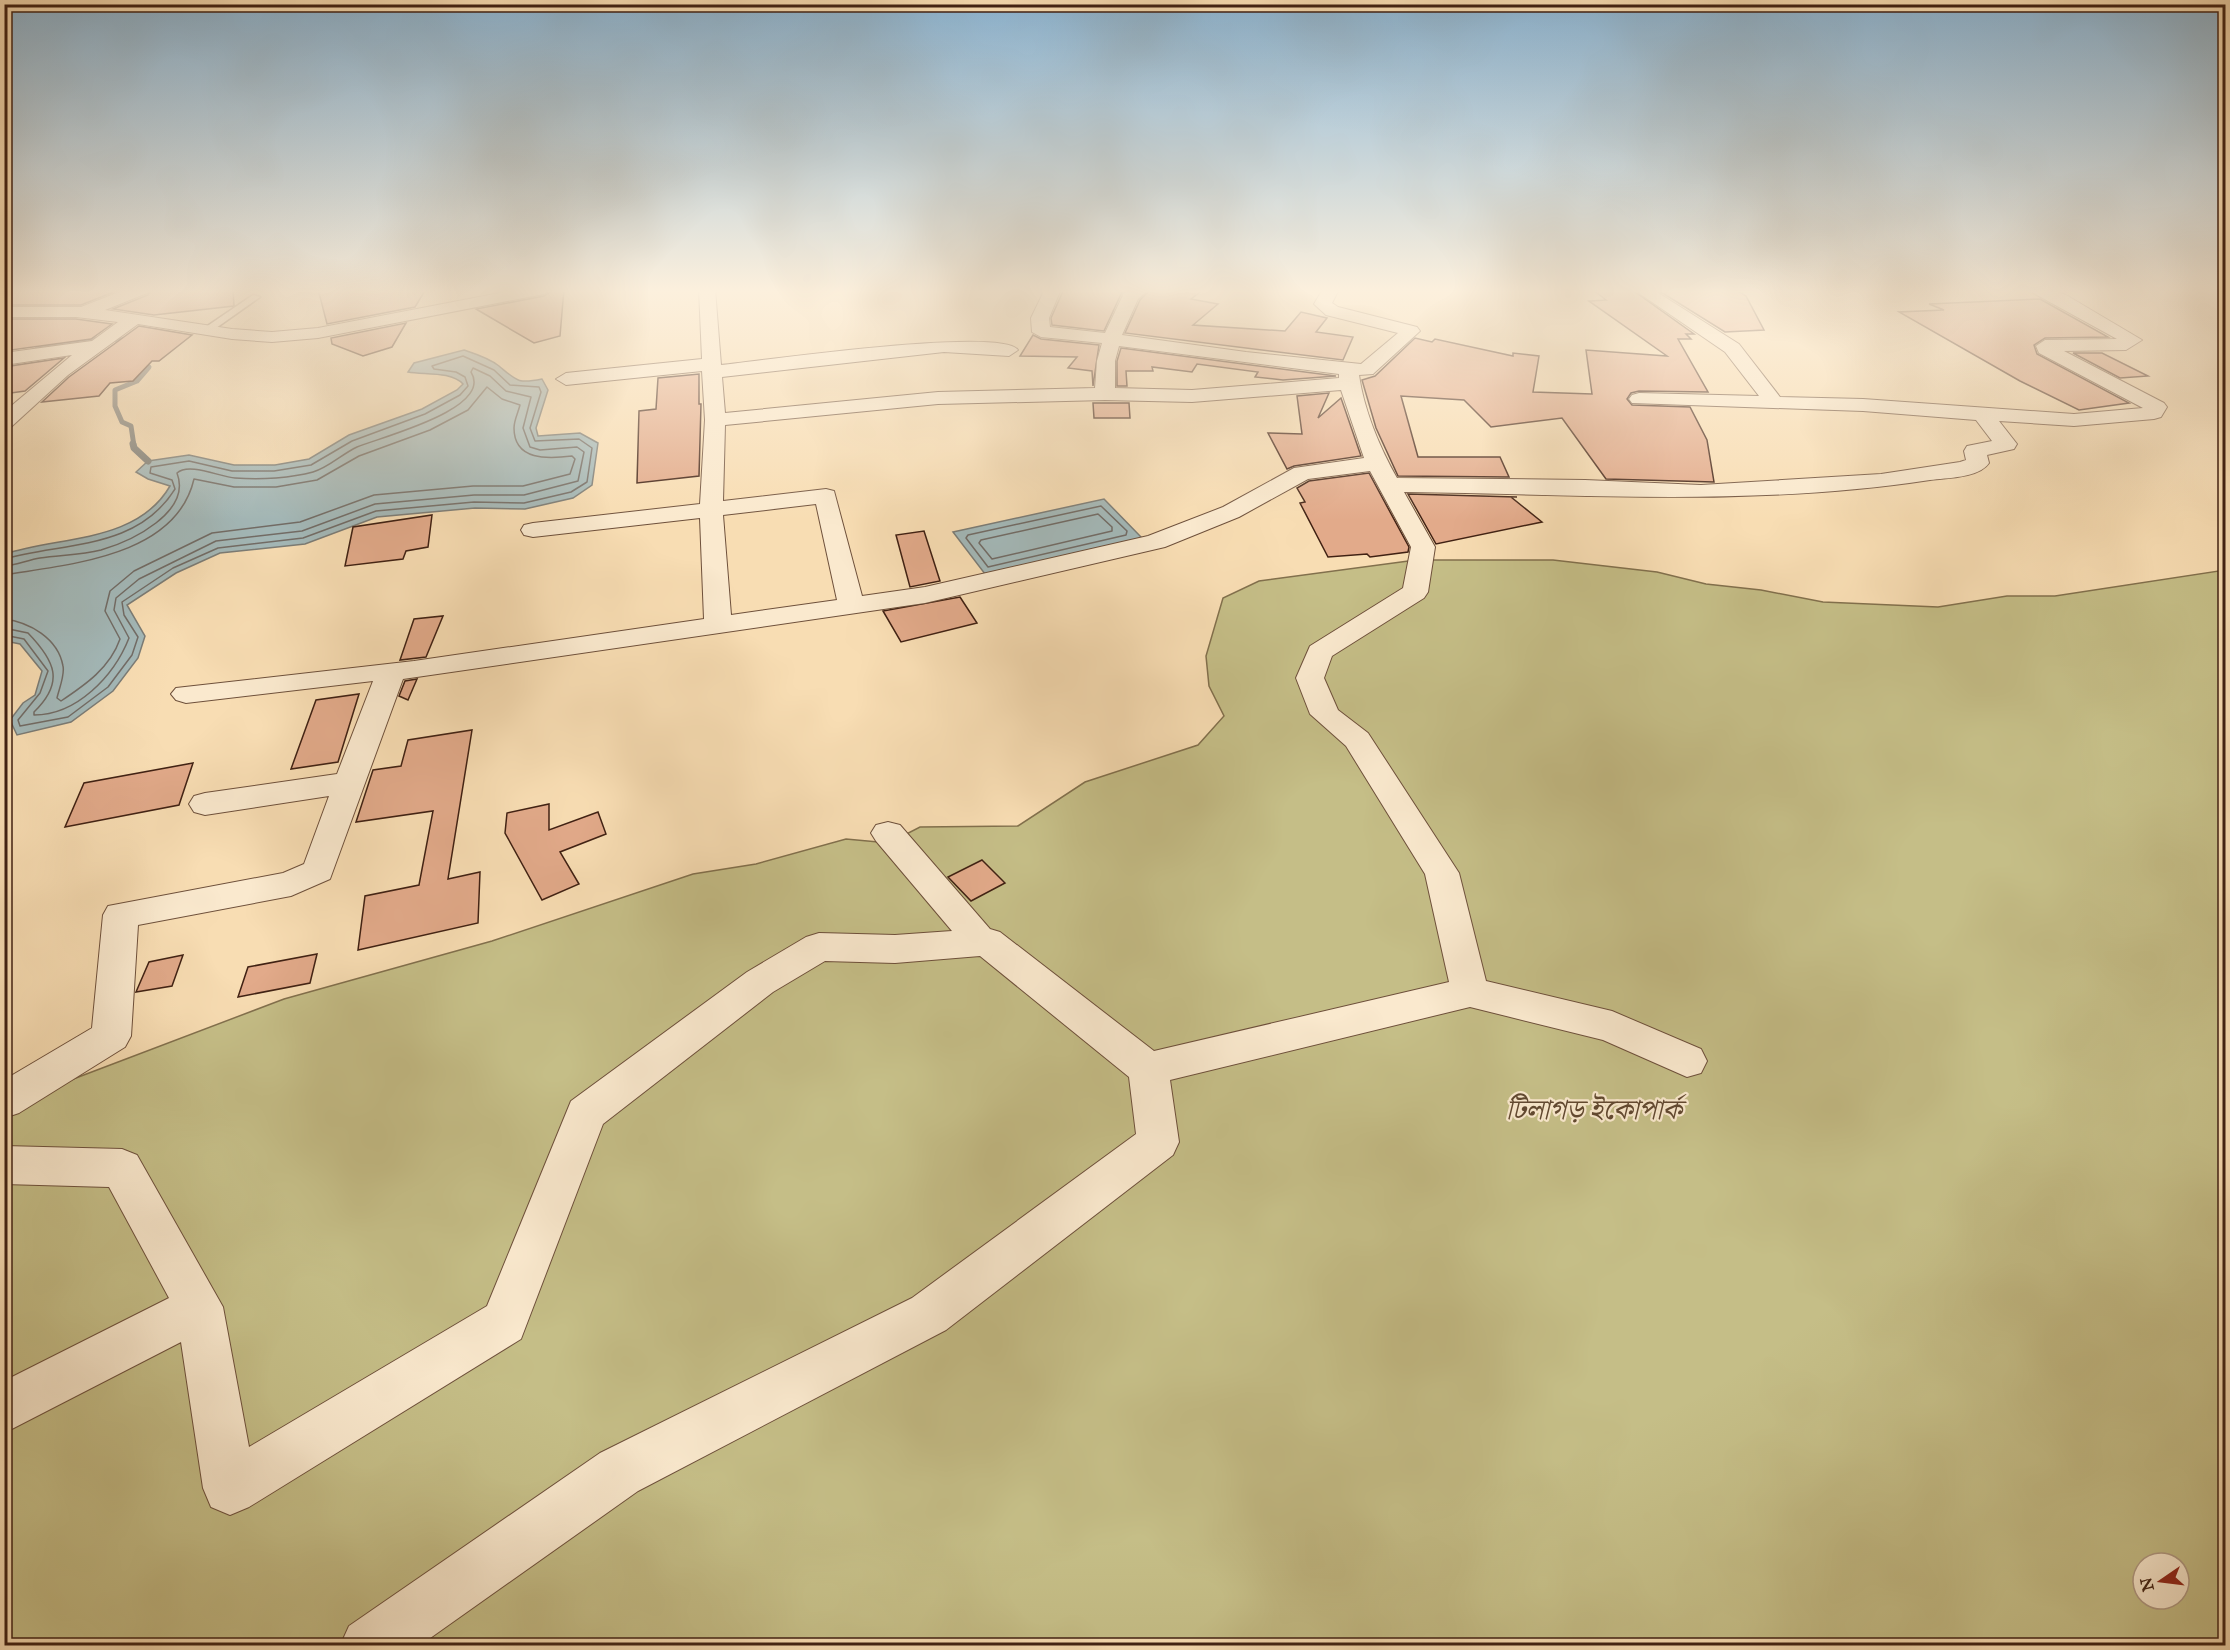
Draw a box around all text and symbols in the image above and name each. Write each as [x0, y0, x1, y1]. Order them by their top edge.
park label: টিলাগড় ইকোপার্ক [1506, 1092, 1687, 1127]
north arrow [2131, 1551, 2191, 1611]
text: N [2136, 1575, 2158, 1593]

